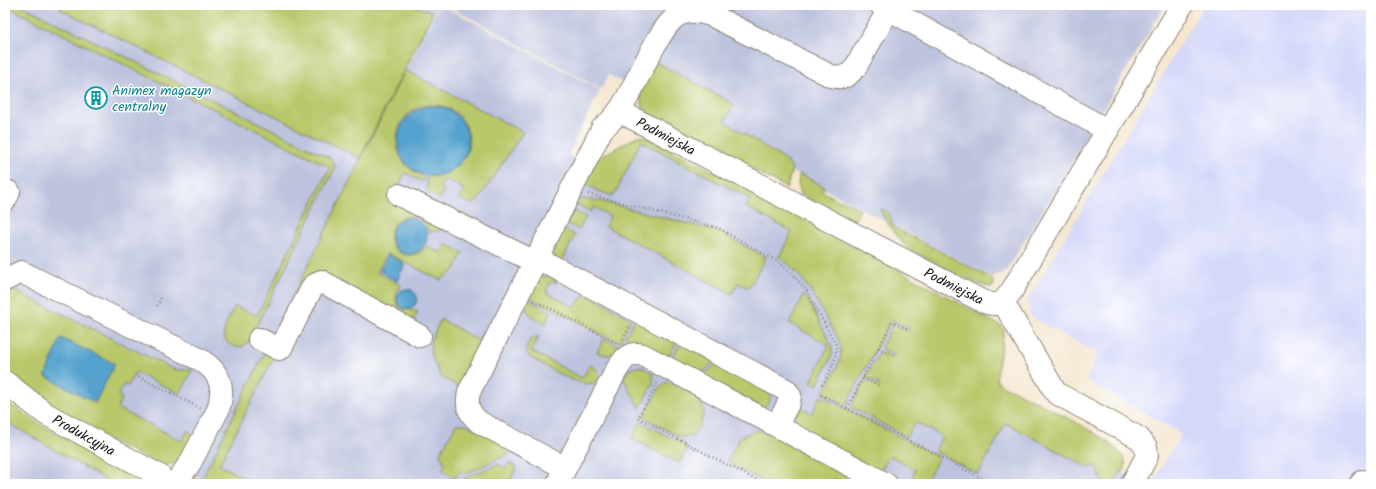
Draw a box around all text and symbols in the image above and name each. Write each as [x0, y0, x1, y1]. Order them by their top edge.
place label: Animex magazyn centralny [112, 80, 211, 118]
building icon: Animex magazyn centralny [83, 85, 109, 111]
street label: Podmiejska [632, 112, 699, 162]
street label: Podmiejska [920, 262, 987, 311]
street label: Produkcyjna [48, 409, 119, 462]

